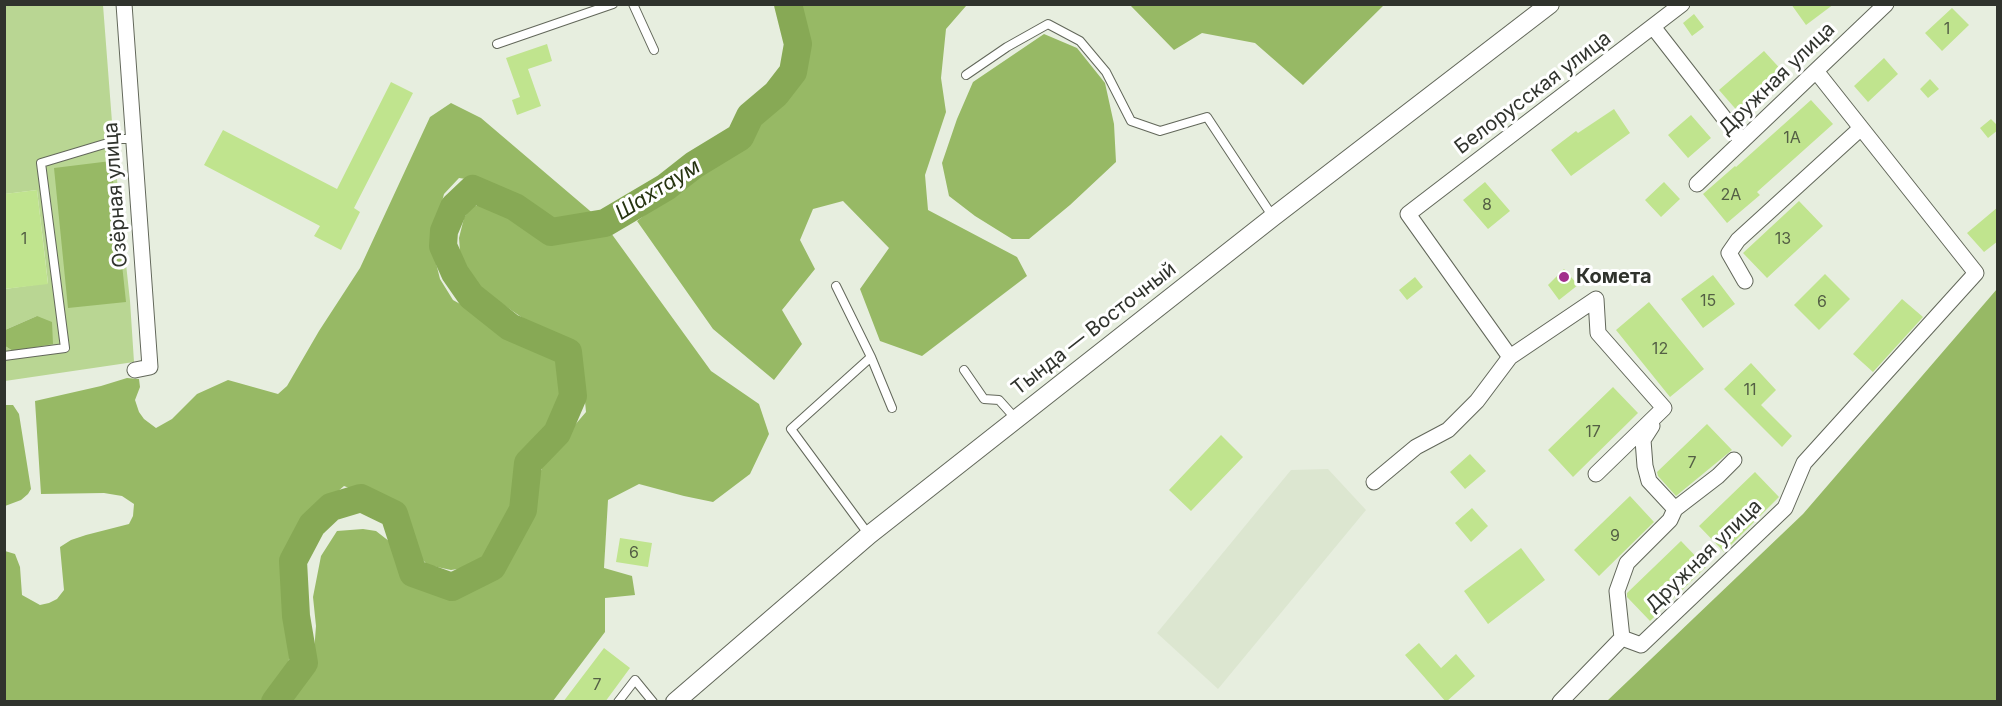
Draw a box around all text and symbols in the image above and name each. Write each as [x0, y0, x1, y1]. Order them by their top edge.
street label: Дружная улица [1714, 17, 1840, 141]
house number: 1 [1944, 19, 1950, 39]
street label: Белорусская улица [1450, 26, 1616, 160]
street label: Озёрная улица [99, 121, 133, 269]
house number: 1А [1783, 128, 1801, 148]
water label: Шахтаум [611, 154, 705, 226]
house number: 2А [1721, 185, 1741, 205]
house number: 8 [1482, 195, 1492, 215]
house number: 1 [21, 229, 27, 249]
house number: 13 [1775, 229, 1791, 249]
street label: Тында — Восточный [1007, 257, 1181, 401]
place label: Комета [1576, 265, 1652, 289]
marker: Комета [1557, 270, 1571, 284]
house number: 15 [1700, 291, 1716, 311]
house number: 6 [1817, 292, 1827, 312]
house number: 12 [1652, 339, 1668, 359]
house number: 11 [1743, 380, 1757, 400]
house number: 17 [1585, 422, 1601, 442]
house number: 7 [1687, 453, 1697, 473]
street label: Дружная улица [1641, 494, 1767, 618]
house number: 9 [1610, 526, 1620, 546]
house number: 6 [629, 543, 639, 563]
house number: 7 [592, 675, 602, 695]

